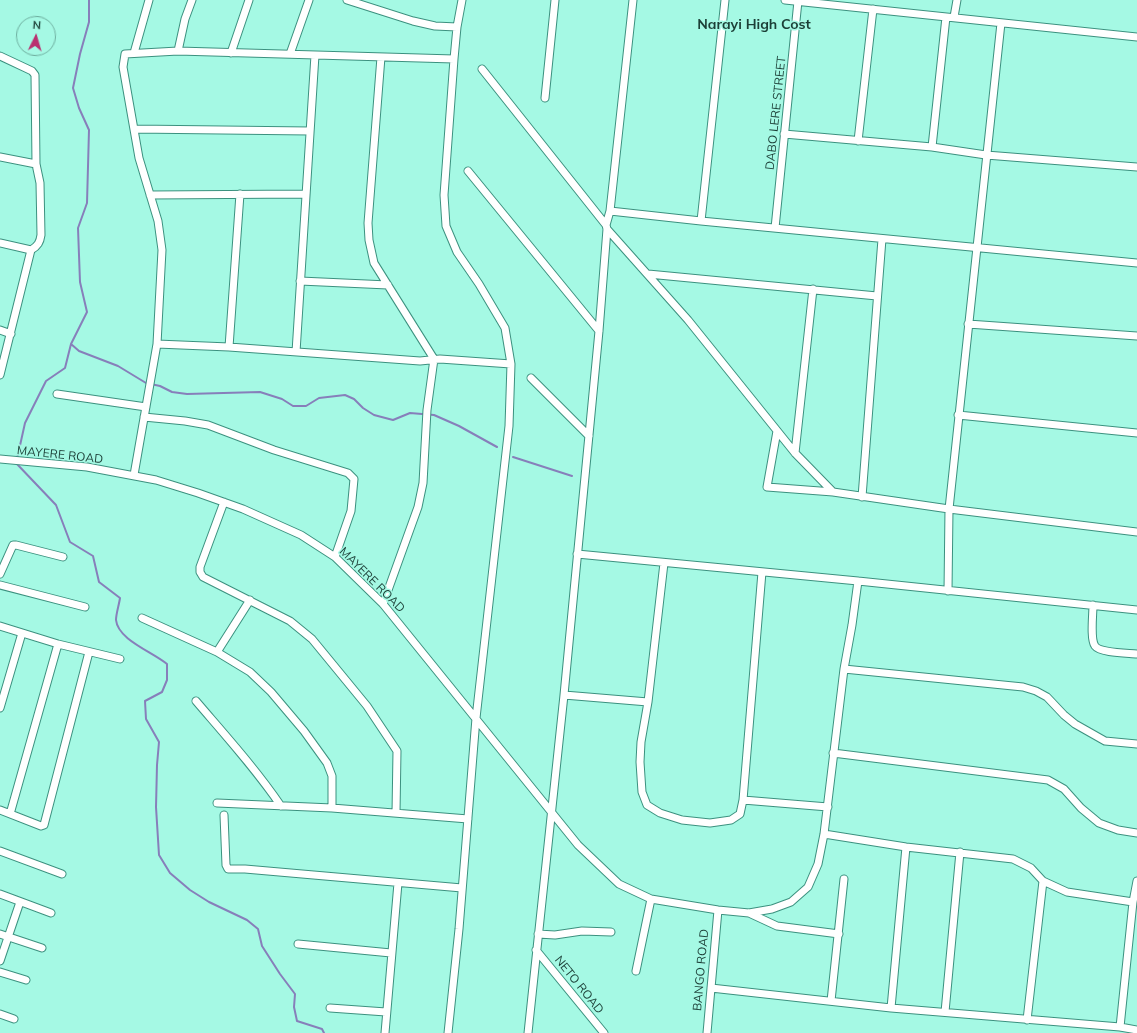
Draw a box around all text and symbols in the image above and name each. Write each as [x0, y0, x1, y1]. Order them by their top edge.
north arrow [16, 16, 56, 56]
district label: Narayi High Cost [697, 17, 811, 33]
text: N [32, 18, 42, 32]
street label: DABO LERE STREET [763, 55, 789, 171]
street label: MAYERE ROAD [16, 443, 104, 467]
street label: MAYERE ROAD [336, 544, 408, 616]
street label: BANGO ROAD [690, 928, 712, 1012]
street label: NETO ROAD [551, 953, 607, 1017]

